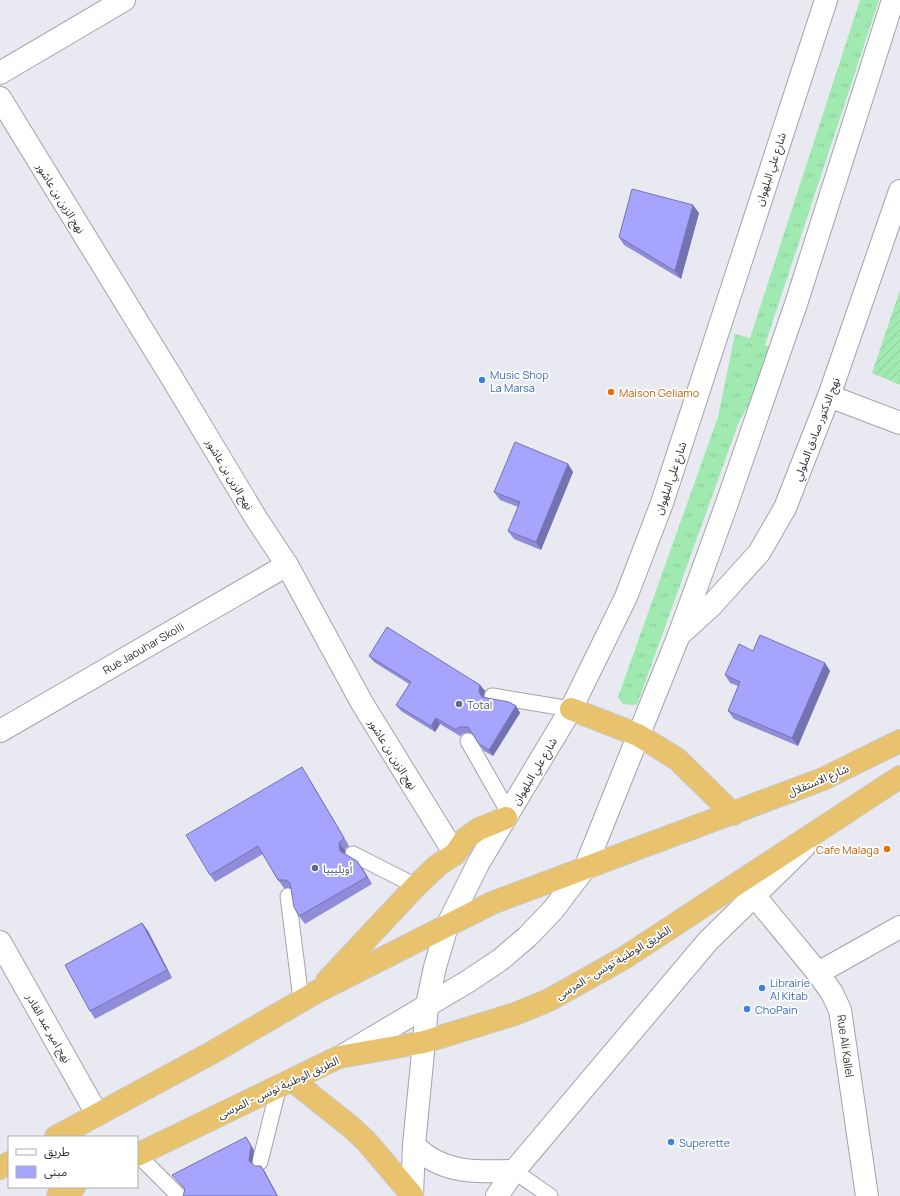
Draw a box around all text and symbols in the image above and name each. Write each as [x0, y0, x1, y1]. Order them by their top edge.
street label: شارع علي البلهوان [751, 130, 791, 208]
street label: نهج الزين بن عاشور [32, 159, 89, 237]
place label: Music Shop La Marsa [490, 367, 549, 395]
marker: Music Shop La Marsa [477, 375, 487, 385]
street label: نهج الدكتور صادق الملولي [789, 375, 845, 484]
place label: Maison Geliamo [619, 385, 700, 400]
marker: Maison Geliamo [606, 387, 616, 397]
street label: نهج الزين بن عاشور [201, 435, 257, 513]
street label: شارع علي البلهوان [650, 439, 692, 517]
street label: Rue Jaouhar Skolli [100, 619, 186, 677]
place label: Total [467, 697, 492, 712]
marker: Total [454, 699, 464, 709]
street label: نهج الزين بن عاشور [364, 715, 421, 793]
street label: شارع علي البلهوان [508, 734, 562, 809]
street label: شارع الاستقلال [785, 760, 852, 801]
place label: Cafe Malaga [816, 842, 879, 857]
marker: Cafe Malaga [882, 844, 892, 854]
place label: أويليبيا [323, 861, 353, 876]
marker: أويليبيا [310, 863, 320, 873]
street label: الطريق الوطنية تونس - المرسى [552, 922, 674, 1003]
place label: Librairie Al Kitab [770, 975, 811, 1003]
marker: Librairie Al Kitab [757, 983, 767, 993]
street label: نهج امير عبد القادر [22, 990, 75, 1066]
place label: ChoPain [755, 1002, 798, 1017]
marker: ChoPain [742, 1004, 752, 1014]
street label: Rue Ali Kallel [834, 1014, 858, 1078]
street label: الطريق الوطنية تونس - المرسى [215, 1052, 341, 1122]
place label: Superette [679, 1135, 731, 1150]
legend [8, 1136, 138, 1188]
marker: Superette [666, 1137, 676, 1147]
text: طريق [44, 1143, 70, 1160]
text: مبنى [44, 1163, 67, 1180]

